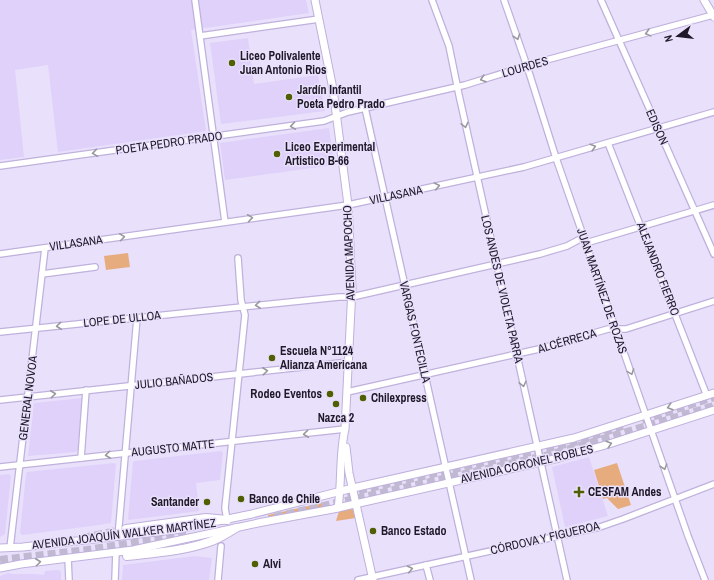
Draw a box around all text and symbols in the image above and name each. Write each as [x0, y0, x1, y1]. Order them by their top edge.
north arrow [658, 16, 698, 56]
one-way arrow [645, 28, 651, 36]
one-way arrow [512, 33, 521, 40]
text: N [661, 34, 676, 44]
place label: Liceo Polivalente Juan Antonio Rios [240, 48, 327, 78]
street label: LOURDES [500, 53, 550, 81]
marker: Liceo Polivalente Juan Antonio Rios [227, 58, 237, 68]
one-way arrow [479, 74, 486, 83]
place label: Jardín Infantil Poeta Pedro Prado [297, 82, 385, 112]
marker: Jardín Infantil Poeta Pedro Prado [284, 92, 294, 102]
street label: EDISON [642, 107, 672, 147]
one-way arrow [290, 121, 296, 130]
one-way arrow [461, 122, 469, 128]
street label: POETA PEDRO PRADO [115, 128, 224, 158]
place label: Liceo Experimental Artistico B-66 [285, 139, 376, 169]
one-way arrow [589, 143, 596, 152]
one-way arrow [92, 148, 98, 157]
marker: Liceo Experimental Artistico B-66 [272, 149, 282, 159]
street label: VILLASANA [368, 182, 424, 208]
one-way arrow [434, 182, 440, 190]
street label: AVENIDA MAPOCHO [339, 205, 359, 302]
one-way arrow [247, 214, 253, 223]
street label: LOS ANDES DE VIOLETA PARRA [477, 214, 527, 365]
street label: ALEJANDRO FIERRO [632, 219, 683, 318]
street label: JUAN MARTÍNEZ DE ROZAS [573, 226, 631, 356]
street label: VILLASANA [48, 231, 104, 255]
one-way arrow [119, 233, 125, 242]
street label: VARGAS FONTECILLA [396, 280, 435, 385]
one-way arrow [254, 301, 261, 310]
street label: LOPE DE ULLOA [83, 307, 162, 331]
one-way arrow [56, 321, 62, 330]
street label: ALCÉRRECA [535, 325, 599, 357]
place label: Escuela N°1124 Alianza Americana [280, 343, 368, 373]
marker: Escuela N°1124 Alianza Americana [267, 353, 277, 363]
street label: GENERAL NOVOA [15, 354, 41, 441]
one-way arrow [262, 367, 268, 376]
street label: JULIO BAÑADOS [134, 369, 214, 393]
one-way arrow [626, 369, 634, 376]
one-way arrow [519, 381, 527, 387]
place label: Rodeo Eventos [250, 386, 323, 402]
marker: Rodeo Eventos [325, 389, 335, 399]
one-way arrow [50, 390, 56, 399]
place label: Chilexpress [371, 390, 427, 406]
marker: Chilexpress [358, 393, 368, 403]
marker: Nazca 2 [331, 399, 341, 409]
one-way arrow [667, 403, 674, 411]
place label: Nazca 2 [318, 410, 355, 426]
one-way arrow [303, 429, 310, 438]
street label: AUGUSTO MATTE [129, 436, 216, 460]
one-way arrow [605, 440, 612, 449]
street label: AVENIDA CORONEL ROBLES [458, 441, 595, 487]
one-way arrow [105, 450, 111, 459]
one-way arrow [659, 464, 668, 471]
place label: CESFAM Andes [588, 484, 662, 500]
marker: CESFAM Andes [573, 486, 585, 498]
place label: Banco de Chile [249, 491, 321, 507]
place label: Santander [151, 494, 199, 510]
marker: Banco de Chile [236, 494, 246, 504]
marker: Santander [202, 497, 212, 507]
street label: AVENIDA JOAQUÍN WALKER MARTÍNEZ [30, 515, 217, 553]
street label: CÓRDOVA Y FIGUEROA [489, 518, 602, 558]
place label: Banco Estado [381, 523, 447, 539]
marker: Banco Estado [368, 526, 378, 536]
place label: Alvi [263, 556, 281, 572]
one-way arrow [35, 557, 41, 566]
marker: Alvi [250, 559, 260, 569]
one-way arrow [407, 565, 414, 573]

